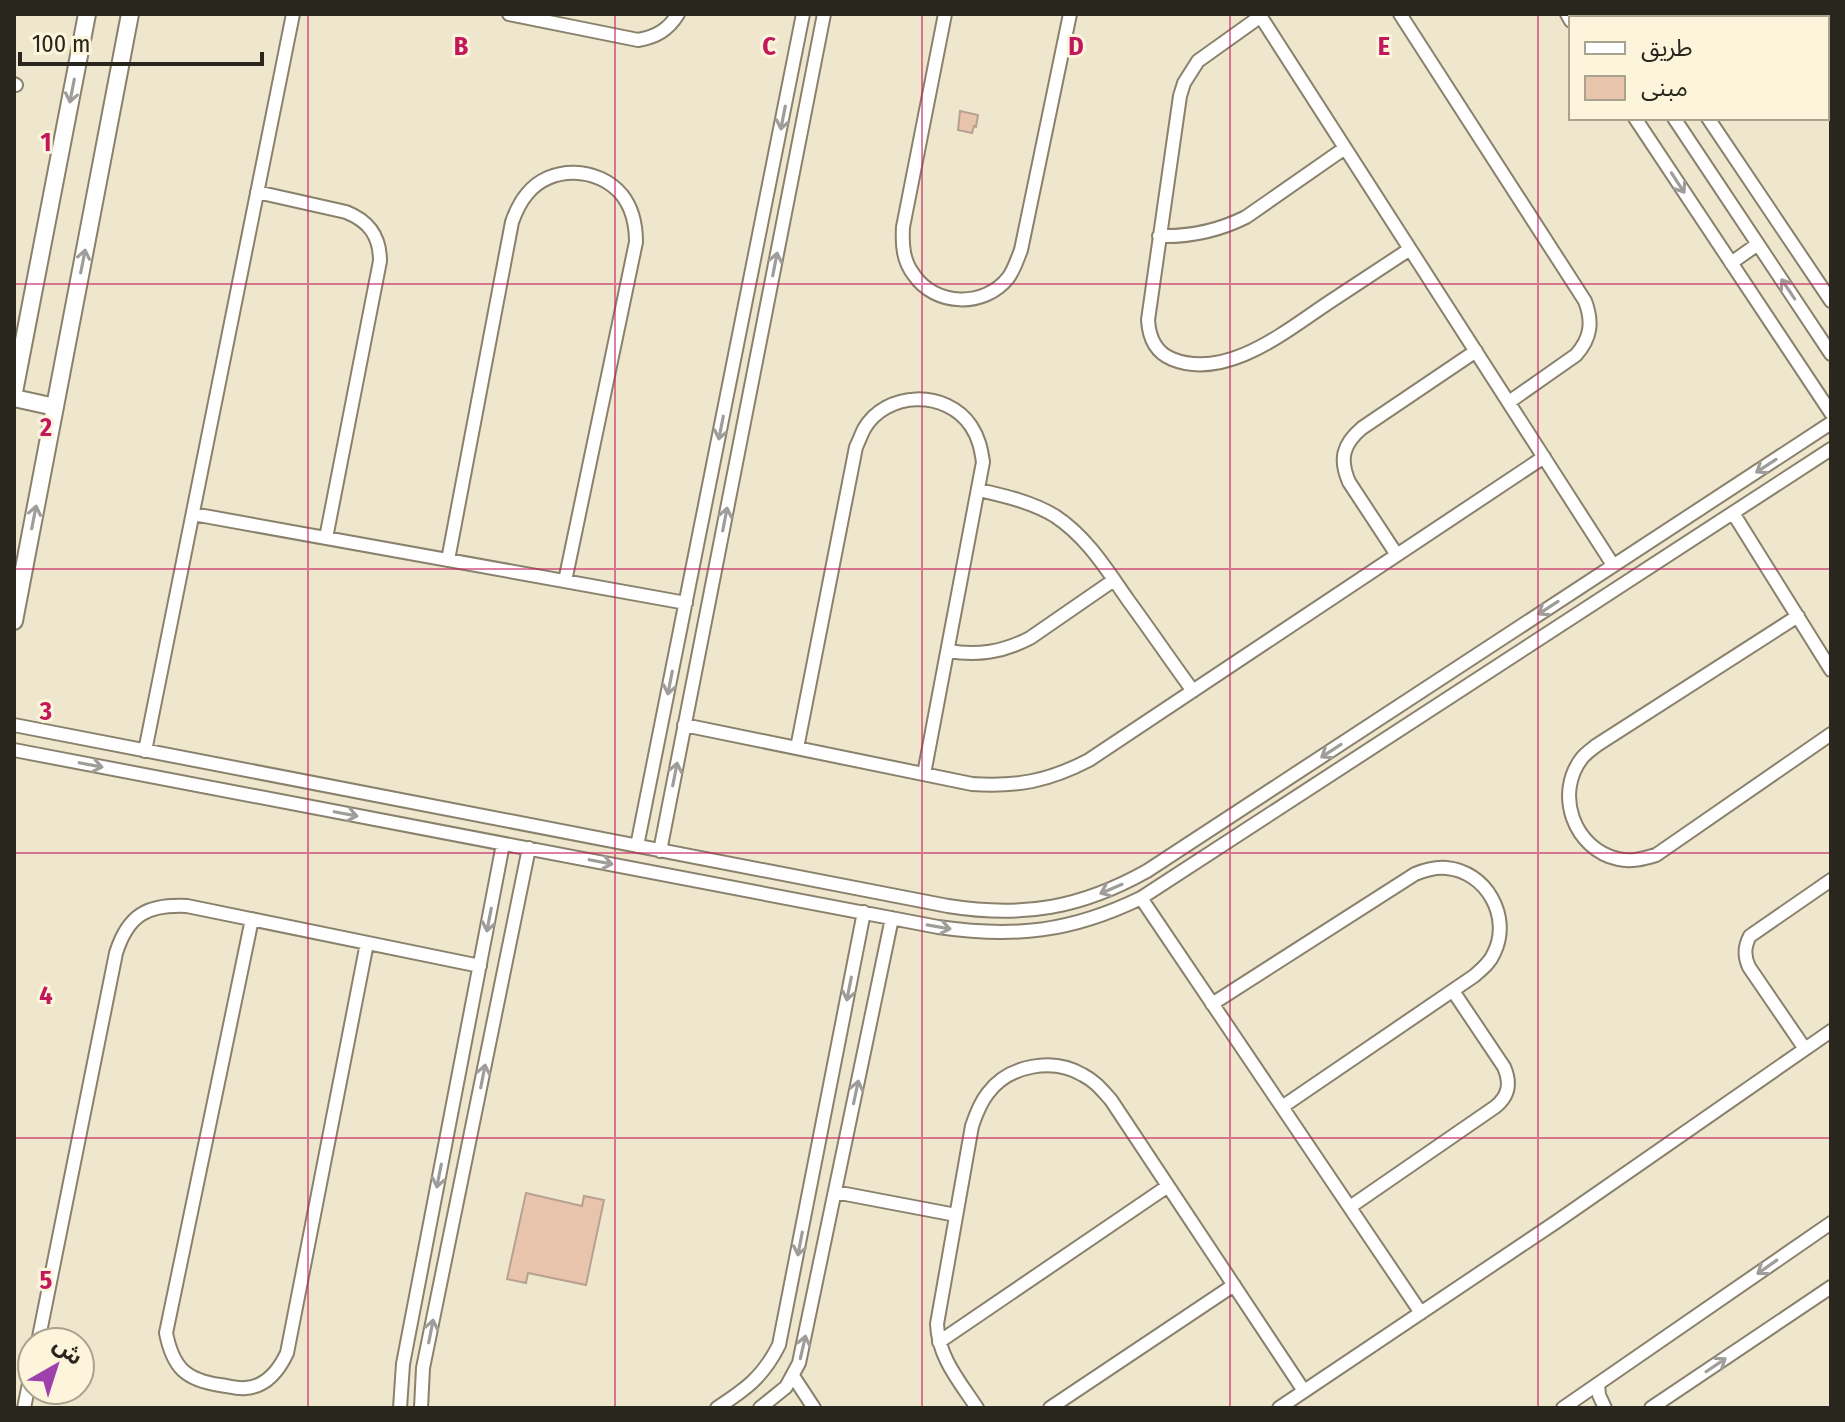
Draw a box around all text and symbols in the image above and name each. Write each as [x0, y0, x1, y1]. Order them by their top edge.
scale bar [20, 16, 262, 66]
legend [1569, 16, 1829, 120]
text: 100 m [32, 30, 90, 58]
text: B [454, 31, 469, 62]
text: C [762, 31, 776, 62]
text: D [1068, 31, 1084, 62]
text: E [1378, 31, 1390, 62]
text: طريق [1641, 34, 1693, 63]
text: مبنى [1641, 74, 1688, 102]
one-way arrow [64, 77, 79, 103]
one-way arrow [775, 105, 790, 130]
text: 1 [41, 127, 52, 158]
one-way arrow [1671, 171, 1687, 194]
one-way arrow [76, 249, 91, 274]
one-way arrow [769, 252, 784, 277]
one-way arrow [1779, 279, 1796, 301]
text: 2 [39, 412, 52, 443]
one-way arrow [713, 415, 728, 440]
one-way arrow [1755, 457, 1777, 474]
one-way arrow [27, 504, 42, 530]
one-way arrow [718, 507, 733, 532]
one-way arrow [1538, 600, 1560, 616]
one-way arrow [662, 670, 677, 695]
text: 3 [39, 696, 52, 727]
one-way arrow [1320, 743, 1343, 759]
one-way arrow [77, 758, 103, 773]
one-way arrow [668, 762, 683, 787]
one-way arrow [333, 807, 358, 822]
one-way arrow [588, 856, 614, 871]
one-way arrow [1099, 883, 1124, 898]
one-way arrow [480, 907, 495, 932]
one-way arrow [926, 920, 952, 935]
one-way arrow [841, 976, 856, 1001]
text: 4 [39, 980, 53, 1011]
one-way arrow [476, 1064, 491, 1089]
one-way arrow [849, 1080, 864, 1105]
one-way arrow [431, 1162, 446, 1188]
one-way arrow [791, 1231, 806, 1256]
one-way arrow [1756, 1259, 1778, 1275]
text: 5 [40, 1265, 53, 1296]
one-way arrow [424, 1319, 439, 1344]
north arrow [16, 1326, 96, 1406]
text: ش [48, 1331, 88, 1371]
one-way arrow [796, 1334, 811, 1360]
one-way arrow [1704, 1356, 1726, 1373]

